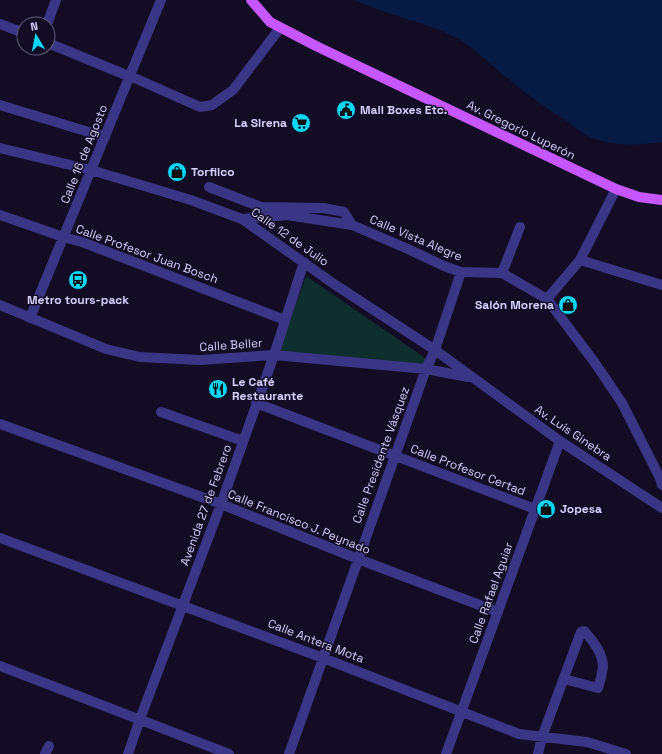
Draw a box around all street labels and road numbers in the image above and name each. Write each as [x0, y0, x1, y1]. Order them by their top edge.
street label: Av. Gregorio Luperón [464, 97, 578, 163]
street label: Calle 16 de Agosto [57, 102, 111, 206]
street label: Calle 12 de Julio [248, 204, 332, 270]
street label: Calle Vista Alegre [367, 211, 465, 265]
street label: Calle Profesor Juan Bosch [74, 221, 220, 287]
street label: Calle Beller [199, 335, 264, 355]
street label: Calle Presidente Vásquez [349, 384, 413, 526]
street label: Av. Luis Ginebra [531, 401, 615, 465]
street label: Calle Profesor Certad [408, 441, 528, 499]
street label: Avenida 27 de Febrero [177, 442, 235, 568]
street label: Calle Francisco J. Peynado [225, 486, 373, 558]
street label: Calle Rafael Aguiar [465, 540, 517, 646]
street label: Calle Antera Mota [266, 615, 367, 667]

